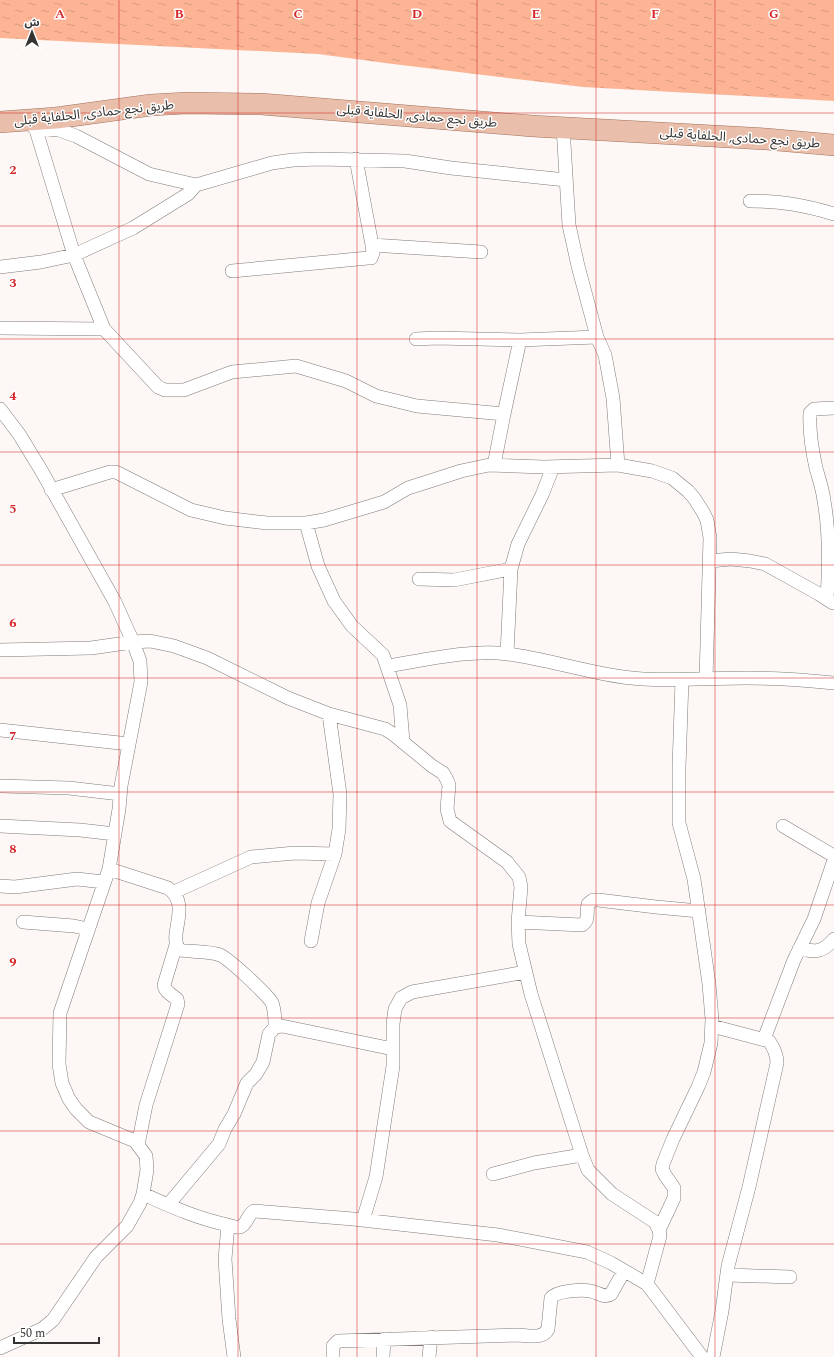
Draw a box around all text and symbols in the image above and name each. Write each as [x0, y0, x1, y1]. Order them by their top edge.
text: A [55, 4, 65, 24]
text: B [174, 4, 184, 24]
text: C [293, 4, 303, 24]
text: D [412, 4, 422, 24]
text: E [532, 4, 541, 24]
text: F [651, 4, 659, 24]
text: G [769, 4, 779, 24]
north arrow [12, 12, 52, 52]
text: ش [24, 14, 40, 31]
street label: طريق نجع حمادى, الحلفاية قبلى [13, 95, 175, 131]
street label: طريق نجع حمادى, الحلفاية قبلى [336, 99, 498, 133]
street label: طريق نجع حمادى, الحلفاية قبلى [659, 122, 821, 154]
text: 2 [9, 160, 17, 180]
text: 3 [9, 273, 17, 293]
text: 4 [9, 386, 17, 406]
text: 5 [9, 499, 17, 519]
text: 6 [9, 613, 17, 633]
text: 7 [9, 726, 17, 746]
text: 8 [9, 839, 17, 859]
text: 9 [9, 952, 17, 972]
scale bar [14, 1319, 99, 1345]
text: 50 m [20, 1324, 45, 1343]

